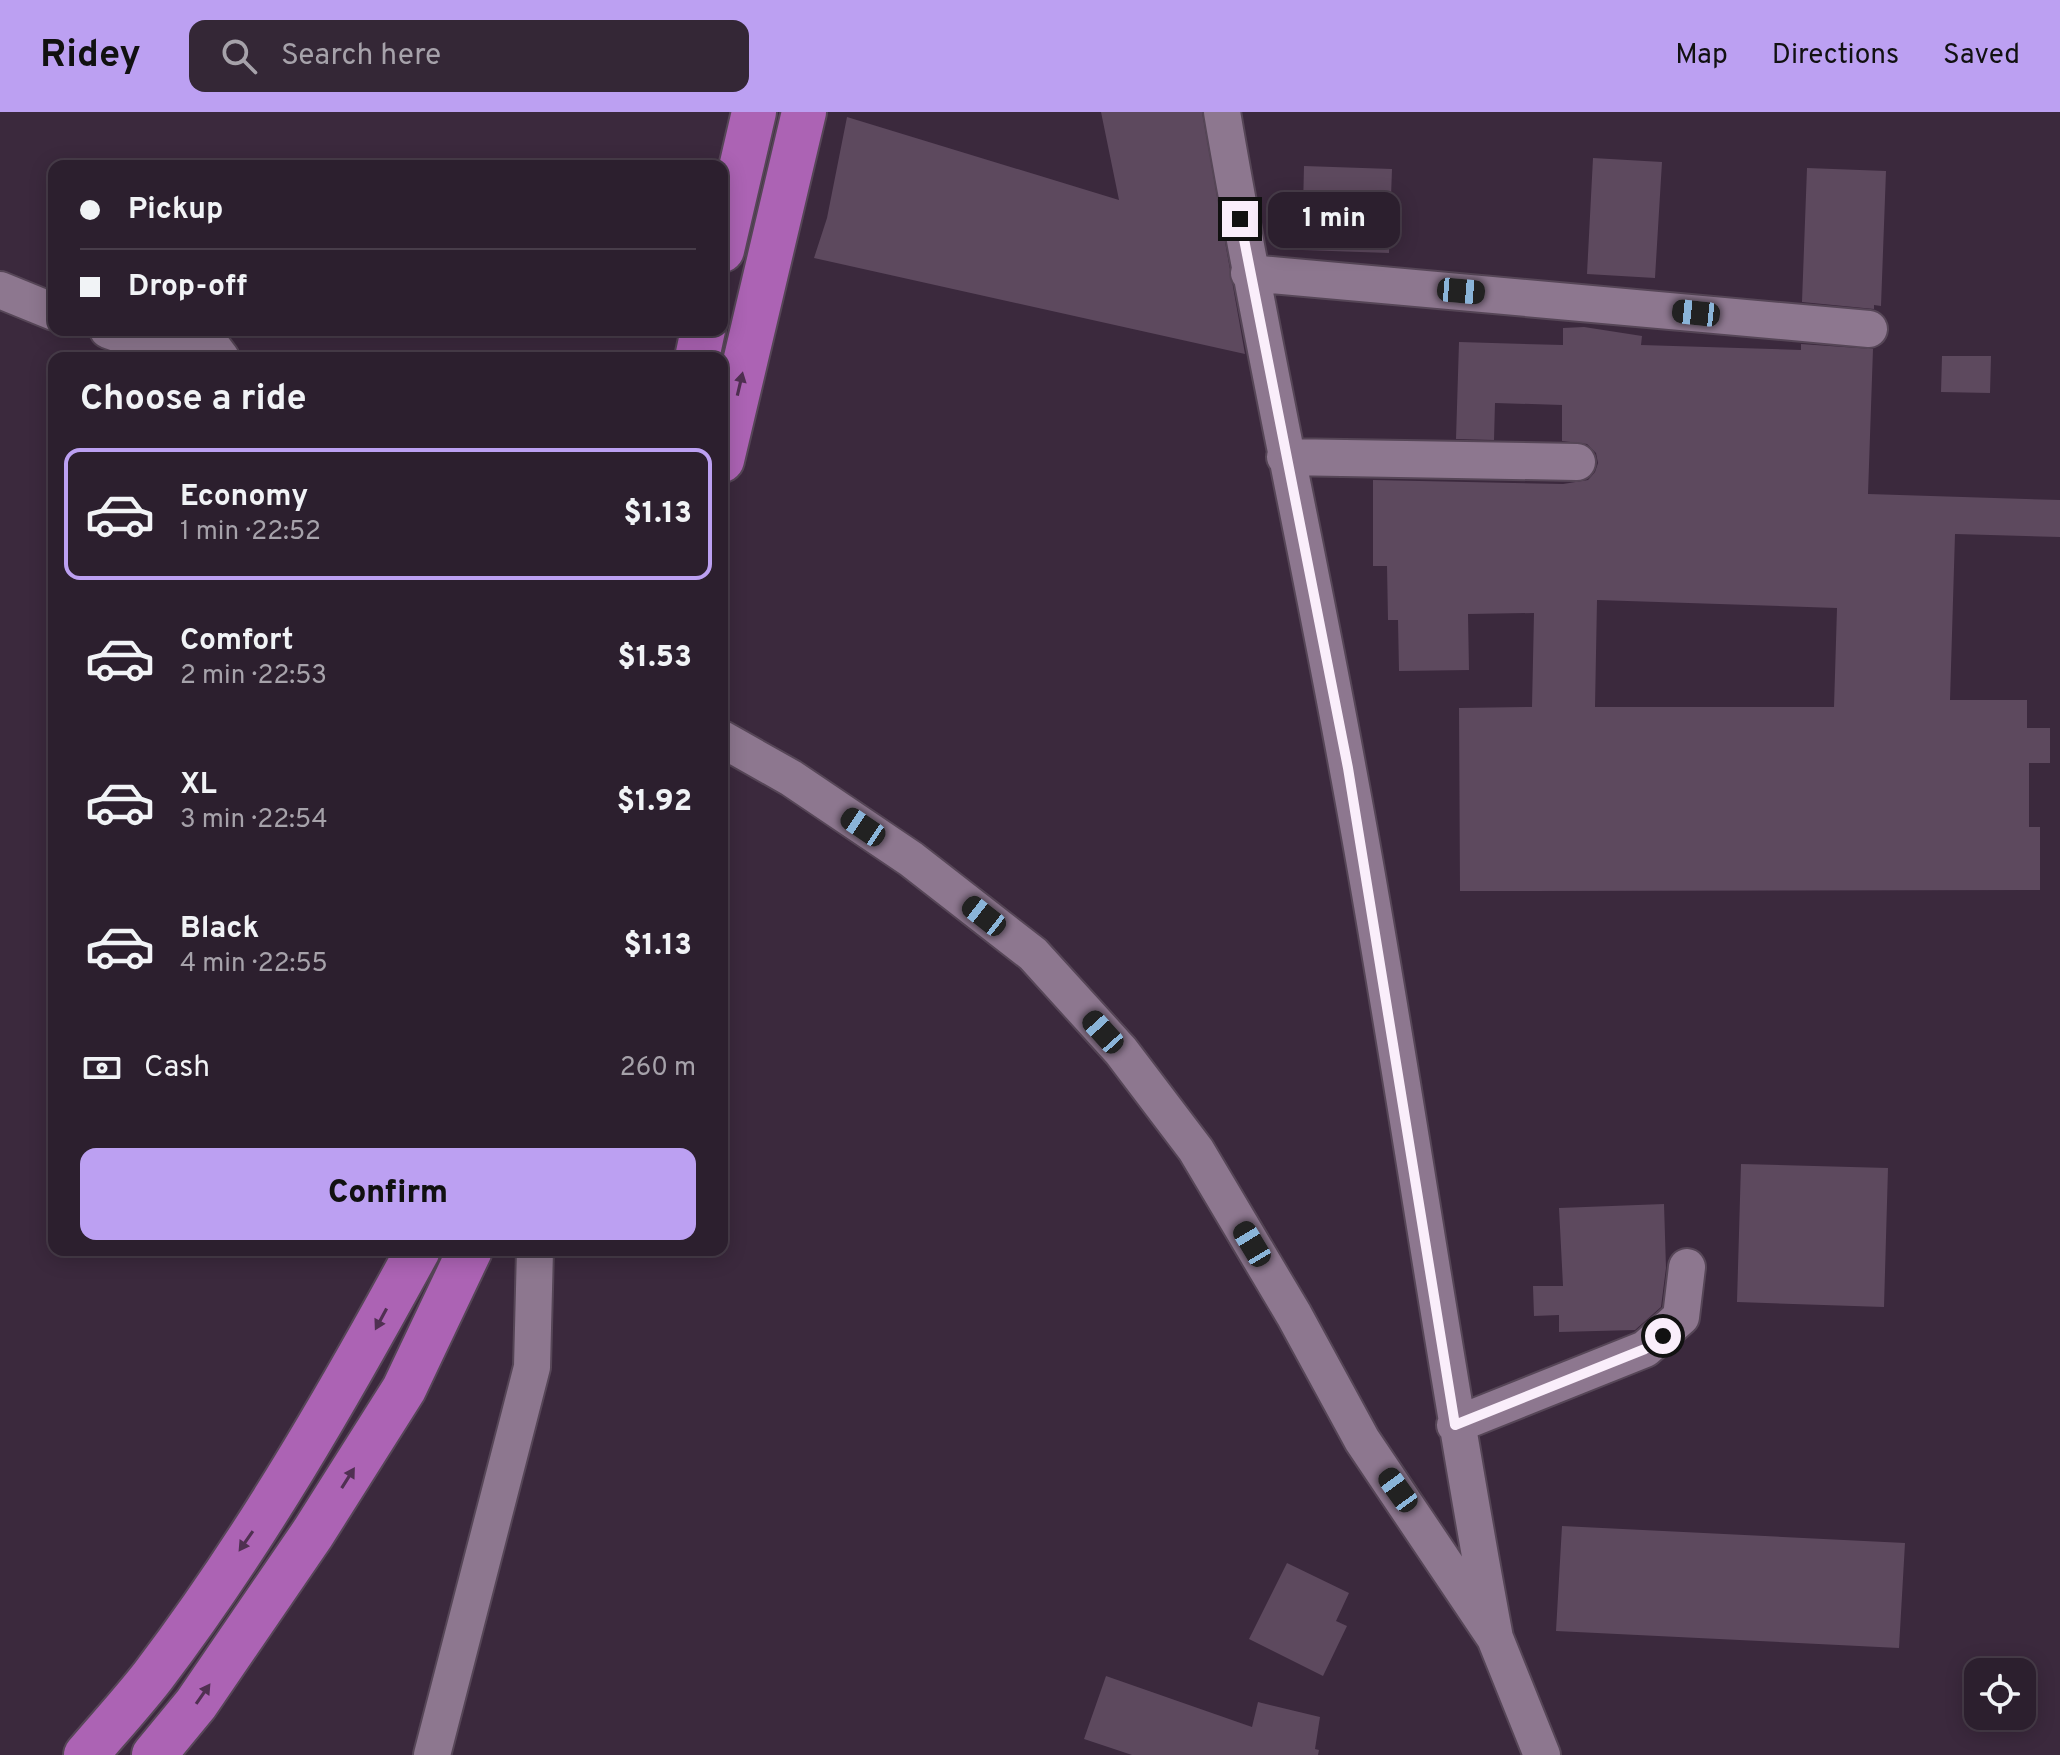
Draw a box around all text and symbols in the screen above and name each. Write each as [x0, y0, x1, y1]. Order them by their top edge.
search box [189, 20, 749, 92]
text: Ridey [40, 32, 141, 81]
icon: search [217, 34, 261, 78]
text: Search here [281, 38, 441, 75]
text: Map [1675, 38, 1728, 74]
text: Directions [1772, 38, 1899, 74]
text: Saved [1943, 38, 2020, 74]
callout: 1 min [1268, 191, 1400, 247]
text: Pickup [128, 192, 223, 229]
route end [1222, 201, 1258, 237]
text: 1 min [1302, 203, 1366, 236]
text: Drop-off [128, 269, 247, 306]
car [1436, 277, 1486, 305]
car [1671, 299, 1721, 327]
one-way arrow [734, 372, 747, 397]
text: Choose a ride [80, 377, 306, 423]
icon: car [84, 478, 156, 550]
text: Economy [180, 479, 308, 516]
text: $1.13 [623, 496, 692, 533]
text: 1 min · 22:52 [180, 516, 321, 549]
icon: car [84, 622, 156, 694]
text: Comfort [180, 623, 293, 660]
text: $1.53 [618, 640, 692, 677]
text: 2 min · 22:53 [180, 660, 327, 693]
icon: car [84, 766, 156, 838]
text: XL [180, 767, 217, 804]
text: $1.92 [617, 784, 692, 821]
text: 3 min · 22:54 [180, 804, 328, 837]
car [836, 804, 890, 850]
car [958, 892, 1010, 940]
icon: car [84, 910, 156, 982]
text: Black [180, 911, 259, 948]
text: $1.13 [623, 928, 692, 965]
text: 4 min · 22:55 [180, 948, 328, 981]
car [1078, 1006, 1128, 1058]
icon: cash [80, 1046, 124, 1090]
text: Cash [144, 1050, 210, 1087]
text: 260 m [620, 1052, 696, 1085]
button: Confirm [80, 1148, 696, 1240]
car [1229, 1217, 1275, 1271]
one-way arrow [374, 1307, 387, 1330]
route start [1645, 1318, 1681, 1354]
car [1374, 1464, 1422, 1516]
one-way arrow [340, 1467, 354, 1489]
one-way arrow [239, 1530, 254, 1551]
map controls [1964, 1658, 2036, 1730]
button: locate [1964, 1658, 2036, 1730]
one-way arrow [195, 1684, 210, 1705]

